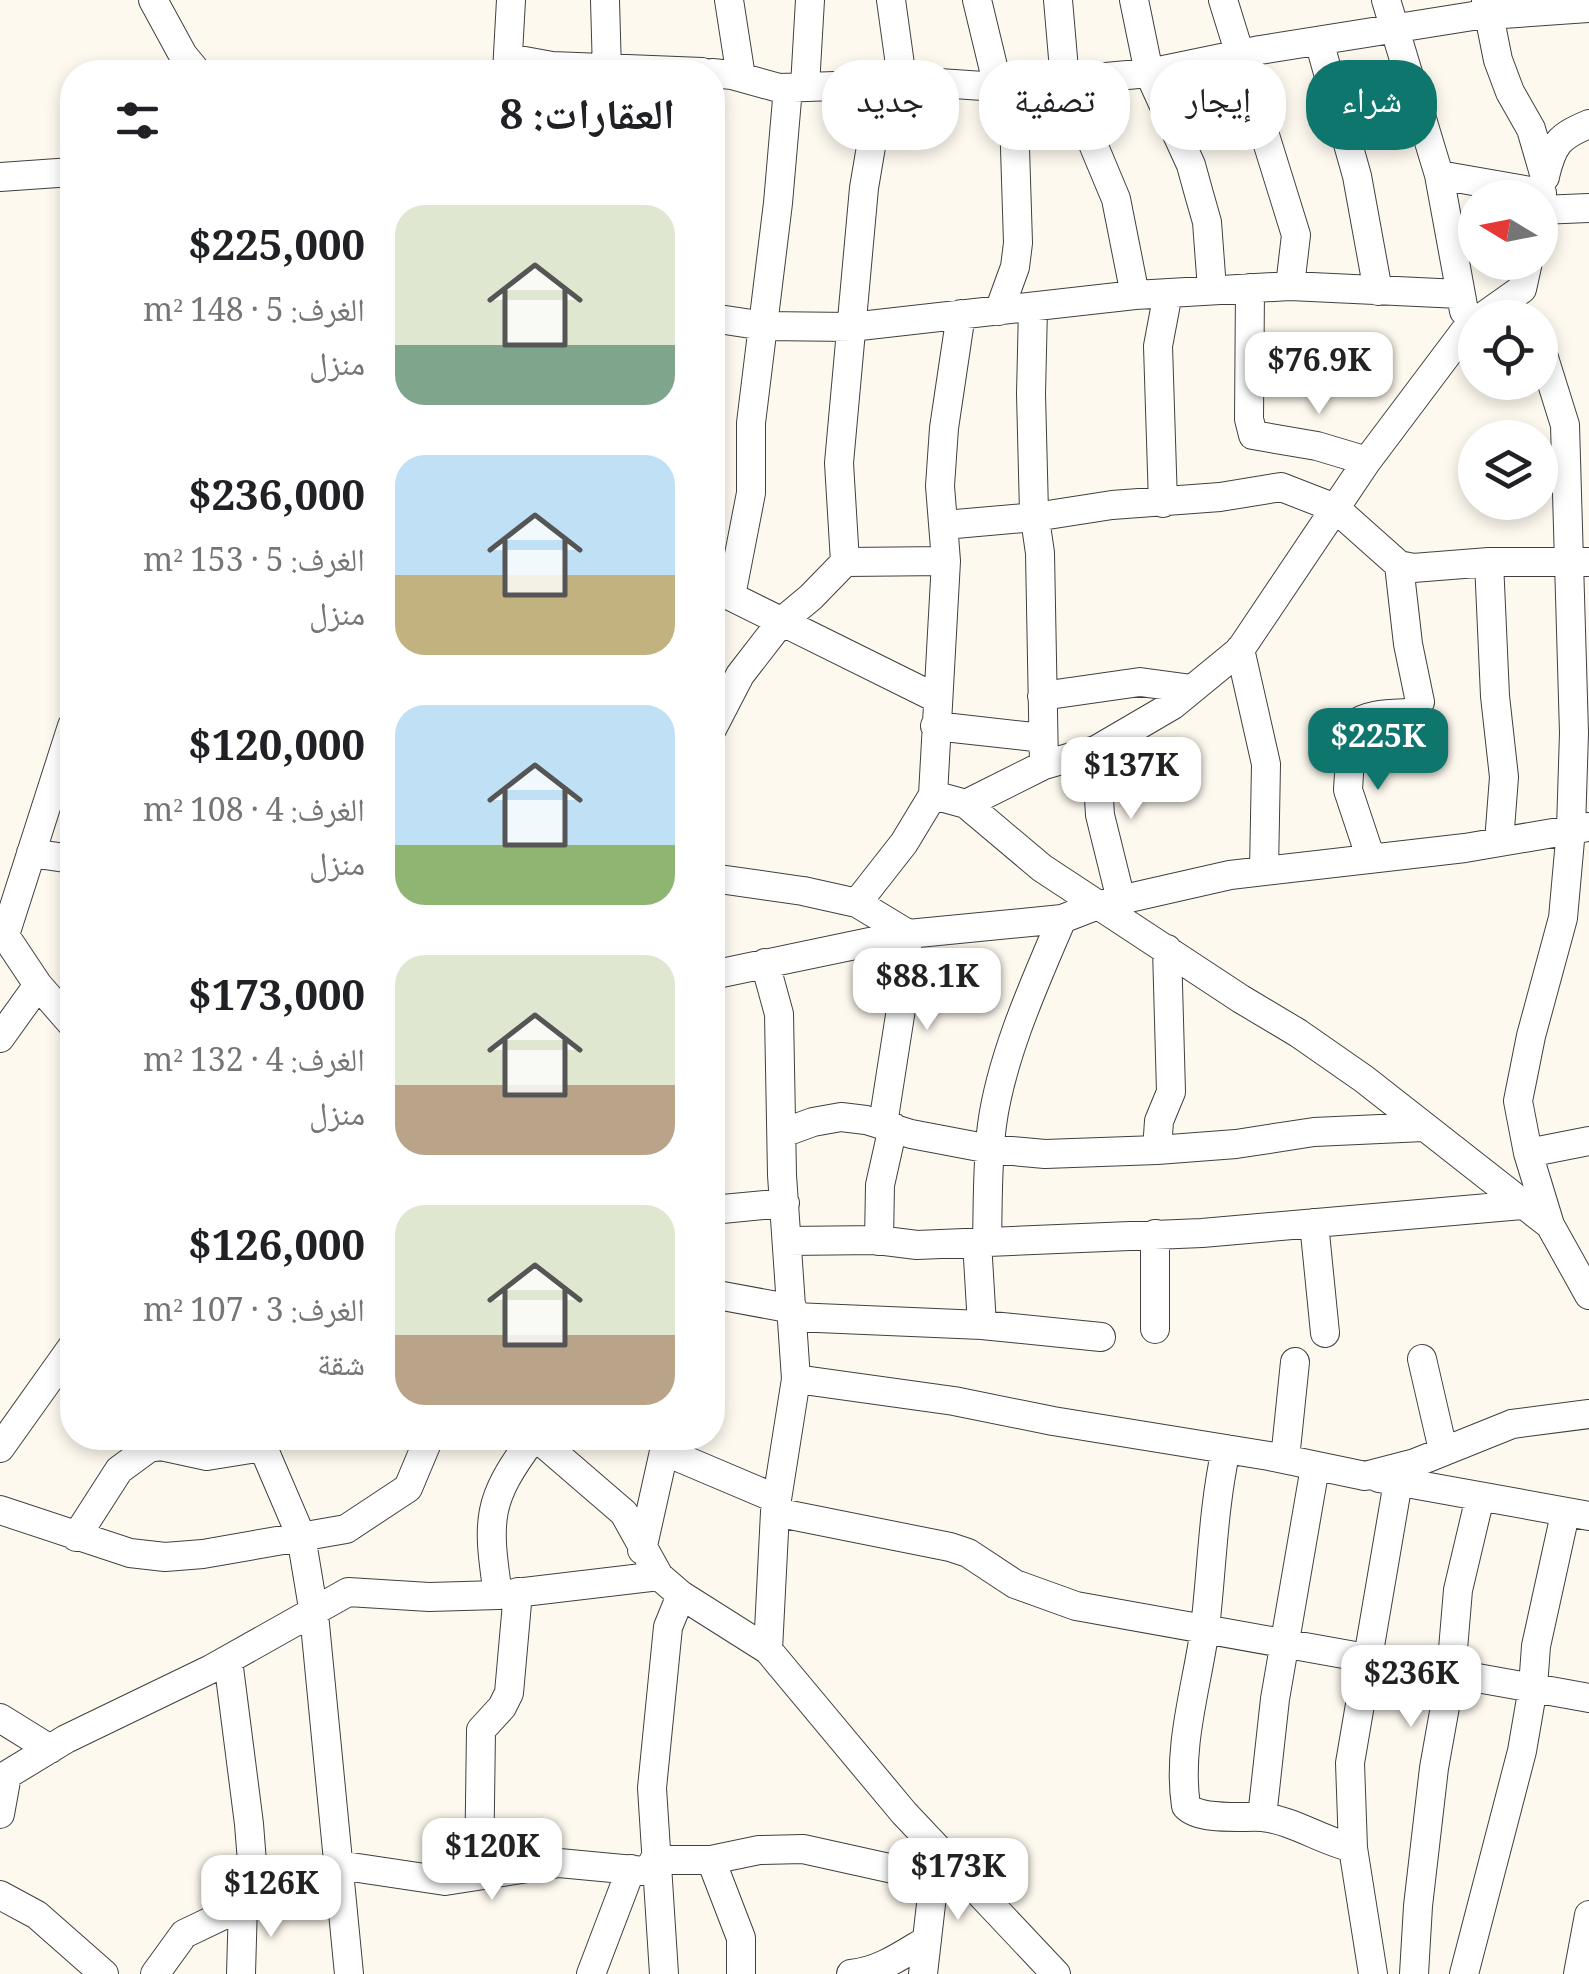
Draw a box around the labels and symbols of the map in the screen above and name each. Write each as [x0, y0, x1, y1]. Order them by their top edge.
north arrow [1458, 180, 1558, 280]
pin: $76.9K [1238, 332, 1400, 417]
pin: $225K [1308, 708, 1448, 793]
pin: $137K [1061, 737, 1201, 822]
pin: $88.1K [846, 948, 1008, 1033]
pin: $236K [1341, 1645, 1481, 1730]
pin: $120K [422, 1818, 562, 1903]
pin: $173K [888, 1838, 1028, 1923]
pin: $126K [201, 1855, 341, 1940]

